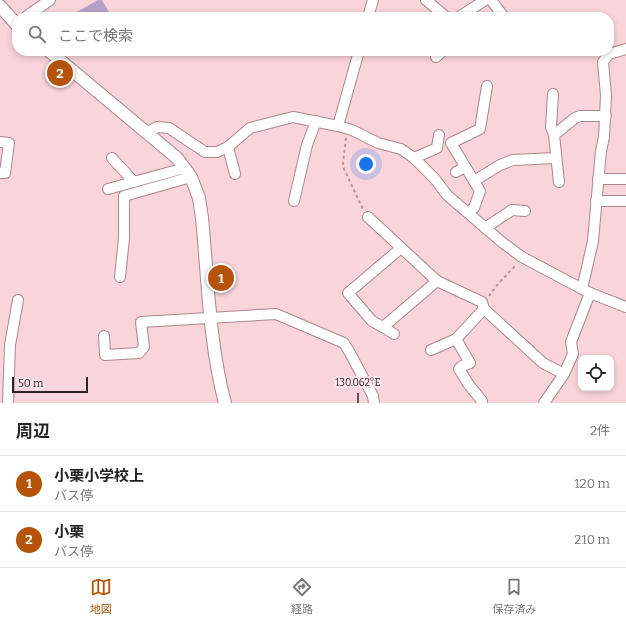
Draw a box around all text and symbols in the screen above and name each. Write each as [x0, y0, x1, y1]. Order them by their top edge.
search box [12, 12, 614, 56]
icon: search [26, 23, 48, 45]
text: ここで検索 [58, 27, 133, 45]
pin: 2 [47, 58, 73, 88]
your location [356, 154, 376, 174]
pin: 1 [208, 263, 234, 293]
map controls [578, 355, 614, 391]
button: locate [578, 355, 614, 391]
scale bar [12, 375, 88, 394]
text: 50 m [18, 377, 44, 390]
text: 130.062°E [335, 377, 381, 389]
text: 周辺 [16, 421, 50, 442]
text: 2件 [590, 423, 610, 438]
text: 小栗小学校上 [54, 467, 144, 485]
text: 1 [26, 476, 32, 491]
text: 120 m [574, 476, 610, 491]
text: バス停 [54, 488, 93, 503]
text: 小栗 [54, 523, 84, 541]
text: 2 [25, 532, 33, 547]
text: 210 m [574, 532, 610, 547]
text: バス停 [54, 544, 93, 559]
tab: 地図 [90, 576, 112, 616]
tab: 経路 [291, 576, 313, 616]
tab: 保存済み [492, 576, 536, 616]

